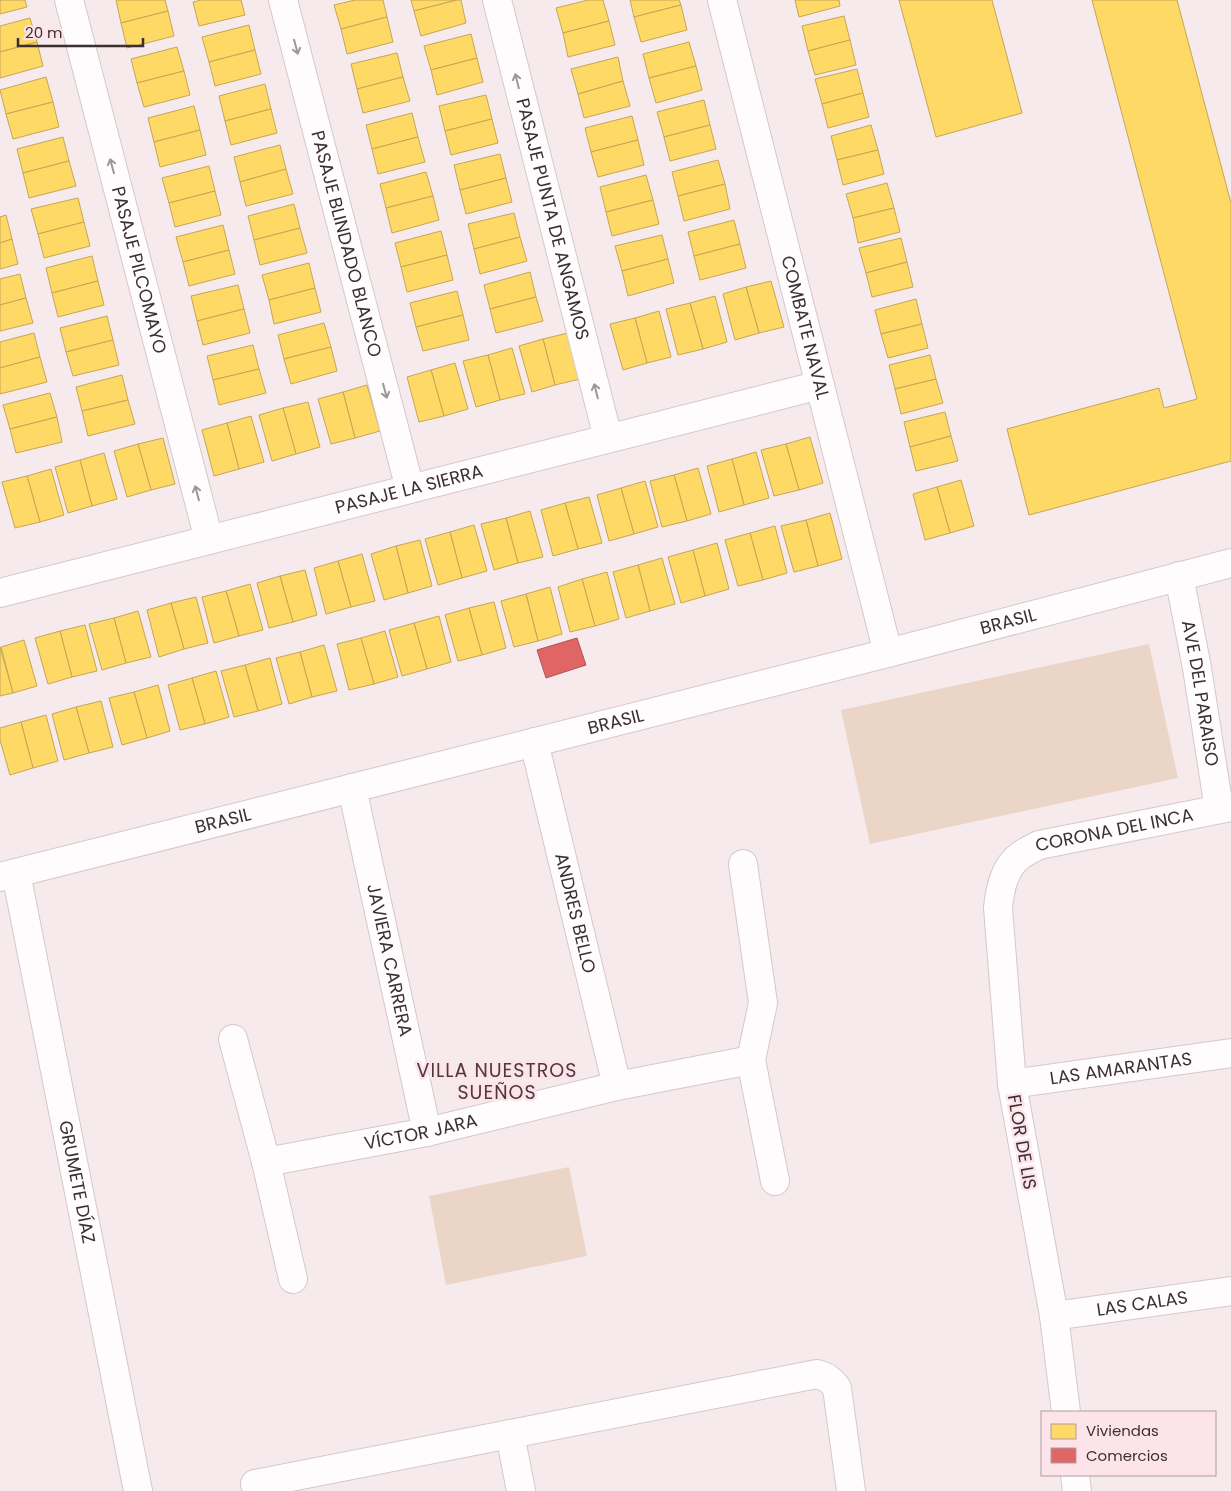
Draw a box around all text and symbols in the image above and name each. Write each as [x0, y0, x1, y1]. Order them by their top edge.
scale bar [18, 15, 142, 47]
text: 20 m [25, 22, 63, 43]
one-way arrow [291, 39, 301, 55]
one-way arrow [512, 73, 521, 89]
street label: PASAJE PUNTA DE ANGAMOS [510, 95, 596, 343]
street label: PASAJE BLINDADO BLANCO [305, 128, 388, 360]
one-way arrow [107, 159, 116, 175]
street label: PASAJE PILCOMAYO [106, 184, 173, 356]
street label: COMBATE NAVAL [775, 253, 836, 402]
one-way arrow [380, 382, 390, 398]
one-way arrow [591, 384, 600, 400]
street label: PASAJE LA SIERRA [332, 458, 486, 520]
one-way arrow [192, 486, 201, 502]
street label: BRASIL [977, 602, 1039, 640]
street label: AVE DEL PARAISO [1176, 618, 1225, 768]
street label: BRASIL [585, 702, 646, 740]
street label: BRASIL [192, 801, 254, 839]
street label: CORONA DEL INCA [1033, 802, 1195, 857]
street label: ANDRES BELLO [549, 850, 602, 976]
street label: JAVIERA CARRERA [361, 881, 419, 1039]
street label: LAS AMARANTAS [1048, 1046, 1194, 1091]
district label: VILLA NUESTROS SUEÑOS [417, 1057, 577, 1106]
street label: FLOR DE LIS [1002, 1092, 1043, 1192]
street label: VÍCTOR JARA [362, 1107, 480, 1155]
street label: GRUMETE DÍAZ [53, 1118, 102, 1246]
street label: LAS CALAS [1095, 1284, 1189, 1322]
legend [1041, 1411, 1216, 1476]
text: Viviendas [1086, 1420, 1159, 1441]
text: Comercios [1086, 1445, 1168, 1466]

